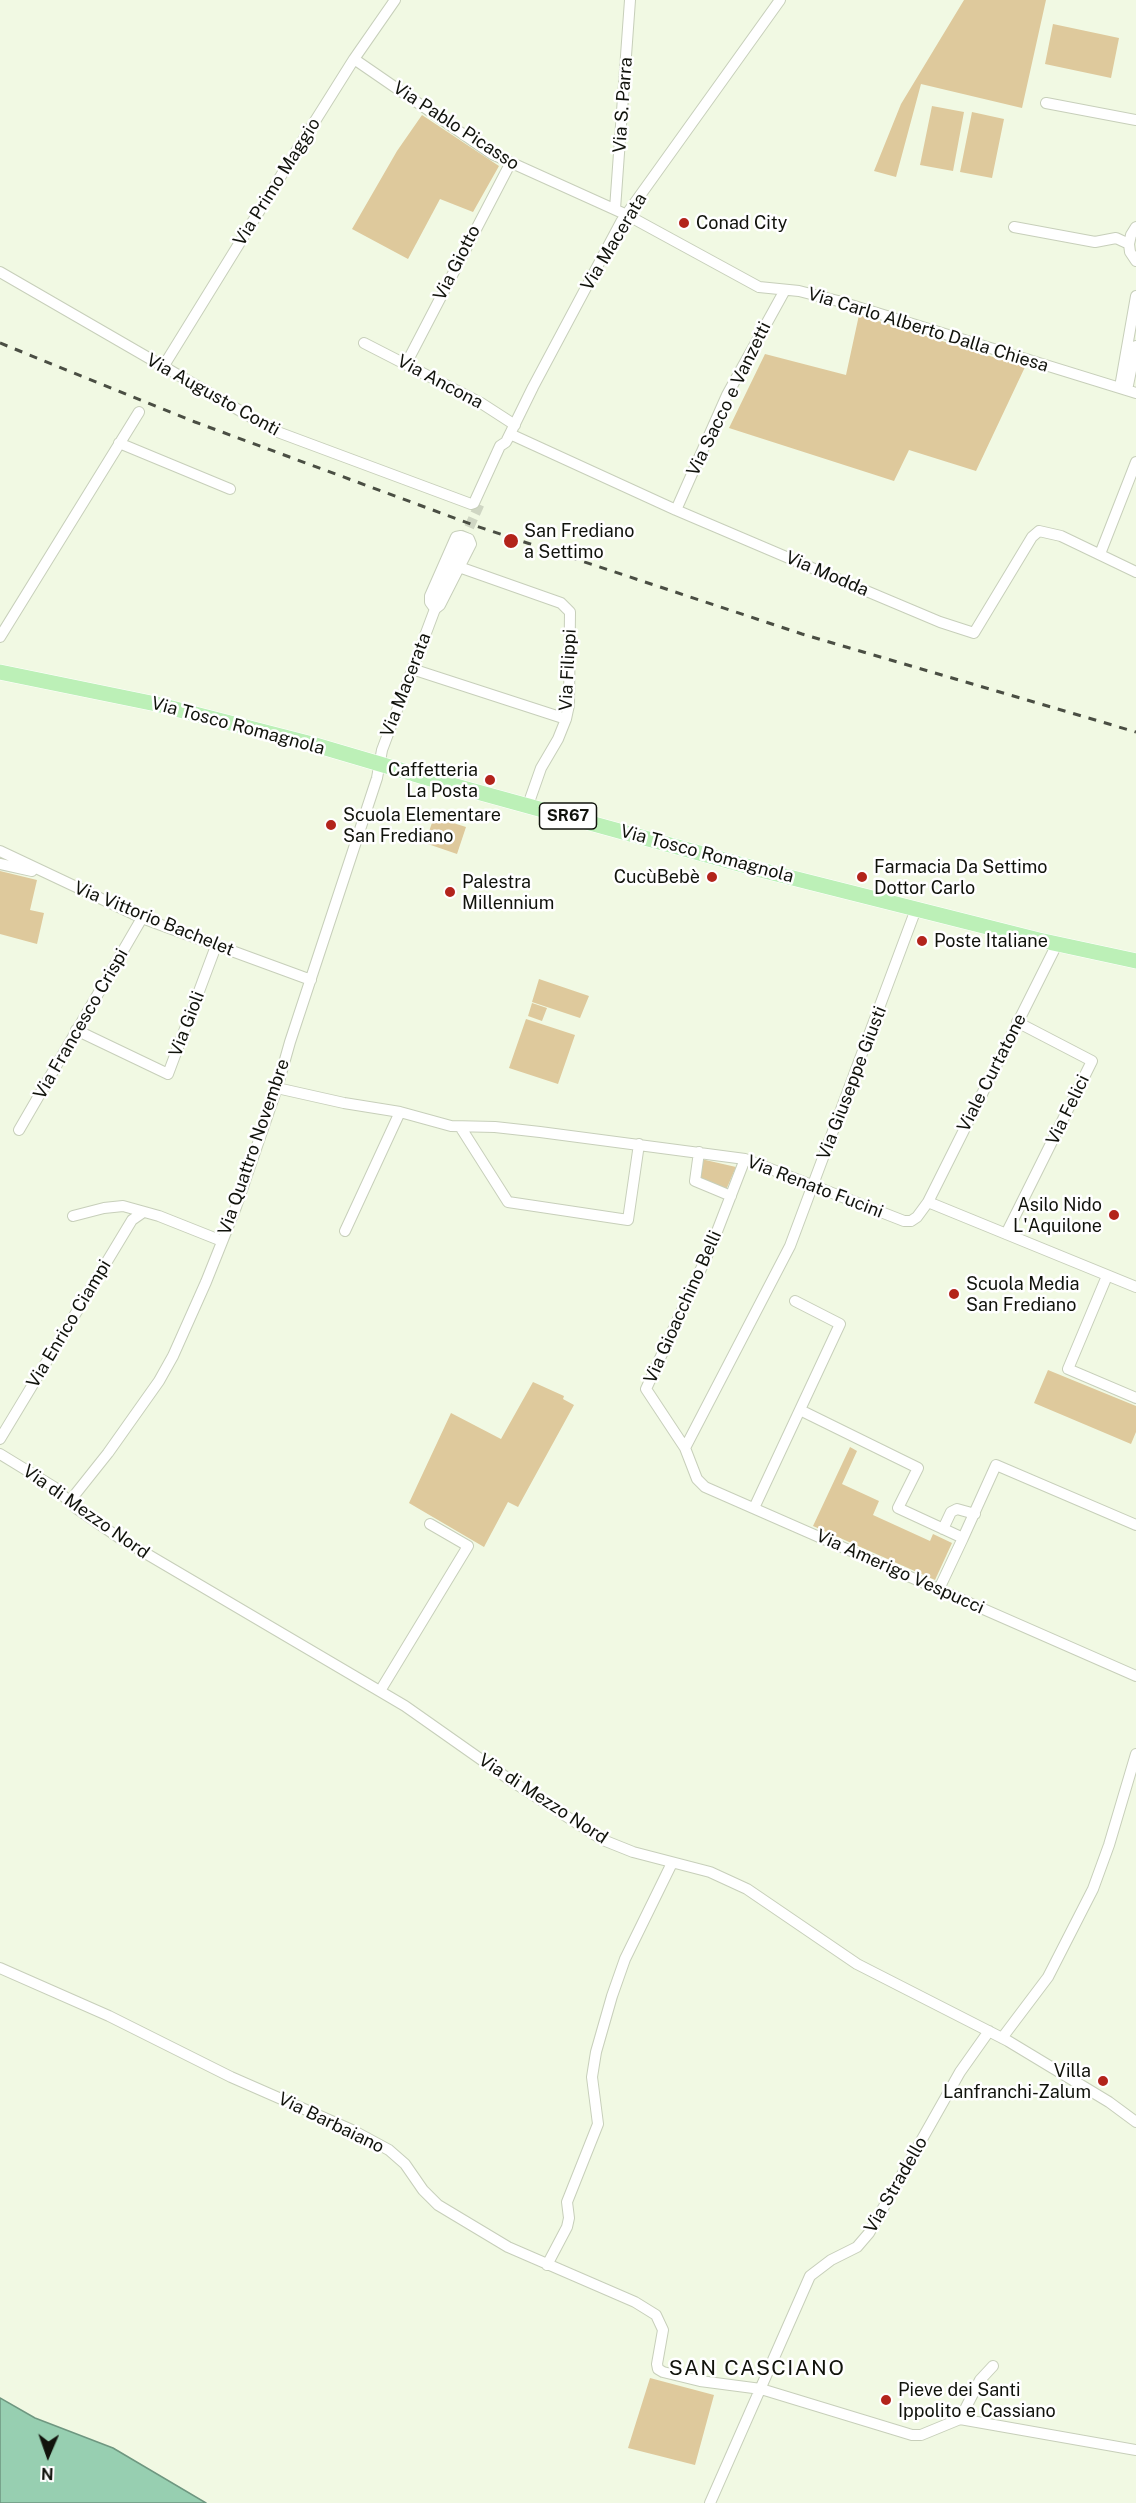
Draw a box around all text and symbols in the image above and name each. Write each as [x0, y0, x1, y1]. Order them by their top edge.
street label: Via S. Parra [609, 56, 637, 154]
street label: Via Pablo Picasso [389, 77, 523, 175]
street label: Via Primo Maggio [229, 114, 325, 250]
street label: Via Macerata [576, 189, 652, 295]
place label: Conad City [696, 212, 787, 234]
marker: Conad City [677, 216, 691, 230]
street label: Via Giotto [429, 222, 485, 304]
street label: Via Carlo Alberto Dalla Chiesa [805, 283, 1051, 377]
street label: Via Sacco e Vanzetti [682, 318, 776, 480]
street label: Via Augusto Conti [142, 349, 284, 441]
street label: Via Ancona [393, 350, 487, 414]
place label: San Frediano a Settimo [524, 520, 634, 562]
marker: San Frediano a Settimo [502, 532, 520, 550]
street label: Via Modda [782, 547, 872, 601]
street label: Via Filippi [555, 628, 581, 712]
street label: Via Macerata [376, 630, 436, 740]
street label: Via Tosco Romagnola [149, 692, 327, 760]
place label: Caffetteria La Posta [388, 759, 478, 802]
marker: Caffetteria La Posta [483, 773, 497, 787]
road number: SR67 [540, 803, 596, 829]
place label: Scuola Elementare San Frediano [343, 804, 501, 846]
marker: Scuola Elementare San Frediano [324, 818, 338, 832]
street label: Via Tosco Romagnola [618, 820, 796, 888]
place label: Farmacia Da Settimo Dottor Carlo [874, 856, 1048, 898]
place label: CucùBebè [614, 866, 700, 888]
marker: CucùBebè [705, 870, 719, 884]
marker: Farmacia Da Settimo Dottor Carlo [855, 870, 869, 884]
place label: Palestra Millennium [462, 871, 554, 914]
street label: Via Vittorio Bachelet [71, 877, 237, 961]
marker: Palestra Millennium [443, 885, 457, 899]
place label: Poste Italiane [934, 930, 1048, 952]
marker: Poste Italiane [915, 934, 929, 948]
street label: Via Francesco Crispi [29, 945, 133, 1103]
street label: Via Gioli [165, 988, 209, 1060]
street label: Via Giuseppe Giusti [813, 1003, 891, 1163]
street label: Viale Curtatone [953, 1010, 1031, 1136]
street label: Via Quattro Novembre [214, 1056, 294, 1238]
street label: Via Felici [1042, 1071, 1094, 1149]
street label: Via Renato Fucini [744, 1151, 886, 1223]
place label: Asilo Nido L'Aquilone [1013, 1194, 1102, 1236]
marker: Asilo Nido L'Aquilone [1107, 1208, 1121, 1222]
street label: Via Gioacchino Belli [640, 1227, 726, 1387]
street label: Via Enrico Ciampi [22, 1256, 116, 1392]
place label: Scuola Media San Frediano [966, 1273, 1079, 1316]
marker: Scuola Media San Frediano [947, 1287, 961, 1301]
street label: Via di Mezzo Nord [19, 1460, 153, 1564]
street label: Via Amerigo Vespucci [813, 1525, 987, 1619]
street label: Via di Mezzo Nord [474, 1749, 612, 1849]
place label: Villa Lanfranchi-Zalum [943, 2060, 1091, 2102]
marker: Villa Lanfranchi-Zalum [1096, 2074, 1110, 2088]
street label: Via Barbaiano [274, 2088, 388, 2158]
street label: Via Stradello [860, 2133, 932, 2237]
district label: SAN CASCIANO [669, 2356, 845, 2382]
place label: Pieve dei Santi Ippolito e Cassiano [898, 2379, 1056, 2422]
marker: Pieve dei Santi Ippolito e Cassiano [879, 2393, 893, 2407]
north arrow [18, 2425, 78, 2485]
text: N [41, 2464, 54, 2483]

